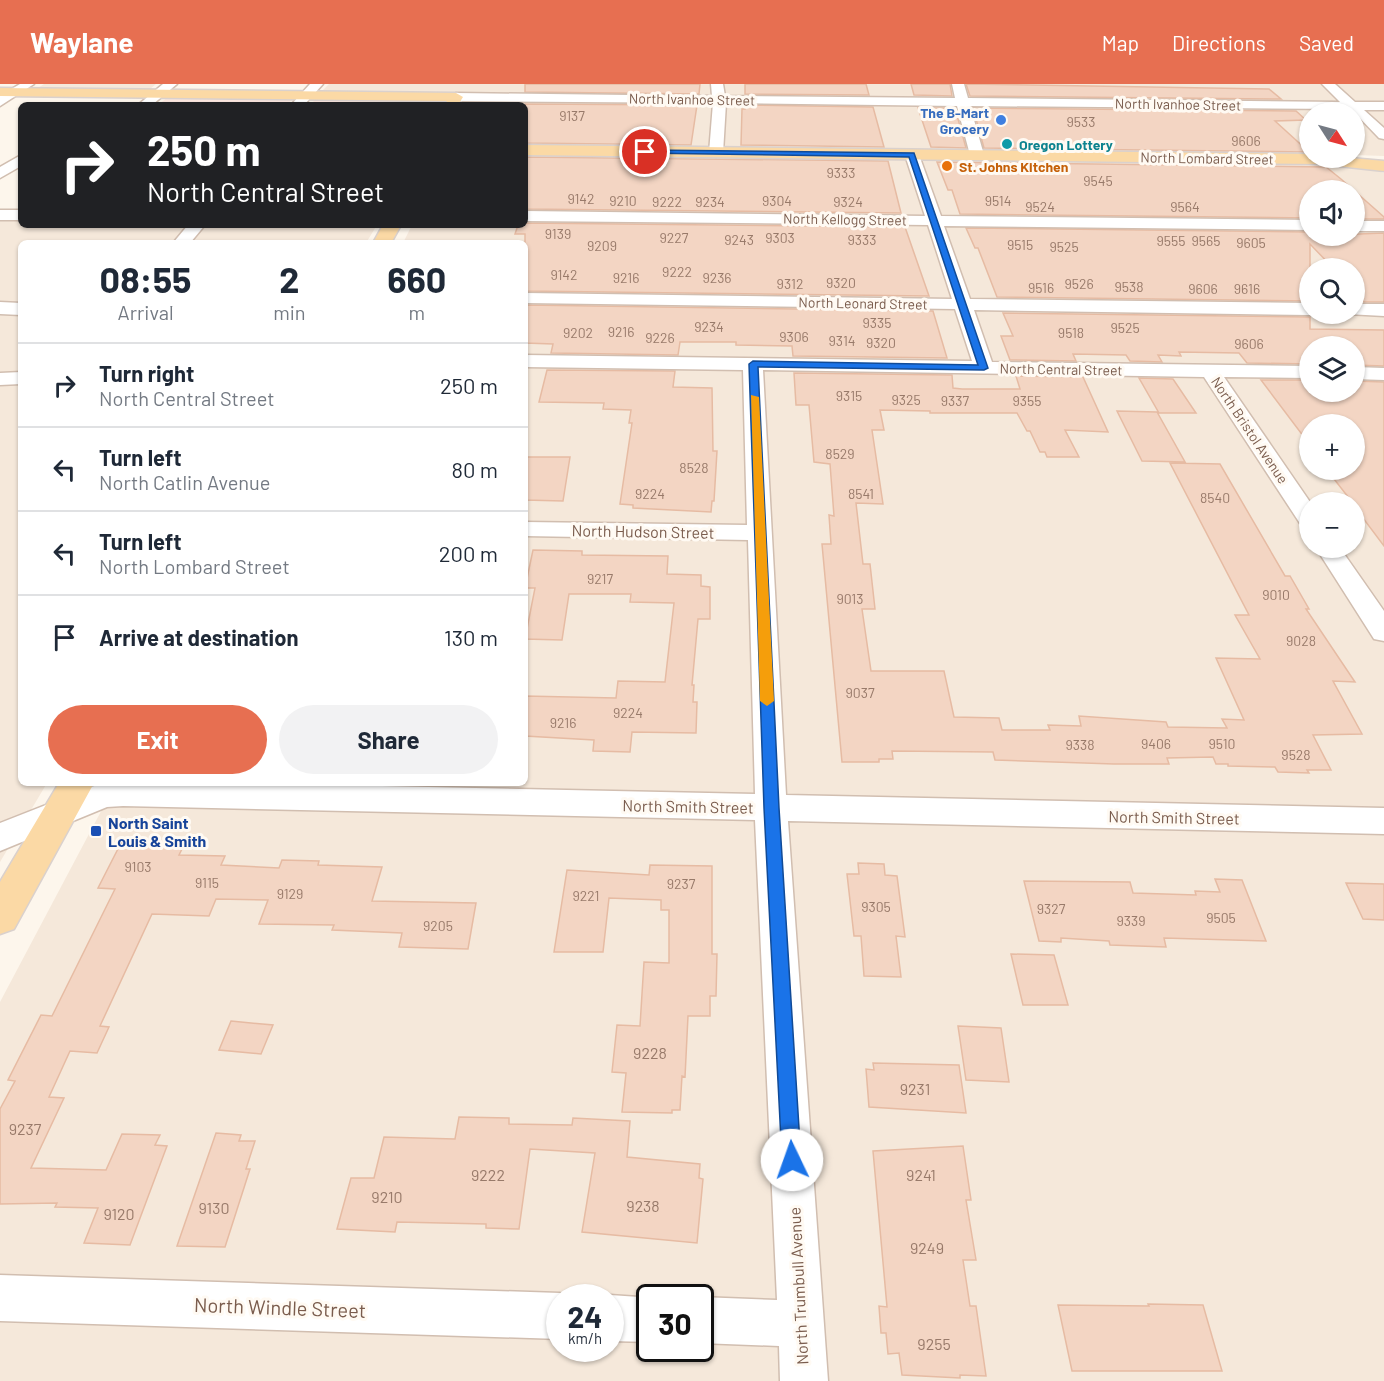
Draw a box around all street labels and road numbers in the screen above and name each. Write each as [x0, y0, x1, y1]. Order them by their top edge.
street label: North Ivanhoe Street [629, 89, 755, 109]
street label: North Ivanhoe Street [1115, 94, 1241, 114]
street label: North Lombard Street [1140, 148, 1274, 168]
street label: North Kellogg Street [783, 209, 907, 229]
street label: North Leonard Street [798, 293, 928, 313]
street label: North Central Street [999, 359, 1123, 379]
street label: North Bristol Avenue [1208, 373, 1292, 487]
street label: North Hudson Street [571, 520, 715, 542]
street label: North Smith Street [622, 795, 754, 817]
street label: North Smith Street [1108, 806, 1240, 828]
street label: North Trumbull Avenue [784, 1207, 812, 1365]
street label: North Windle Street [194, 1292, 366, 1322]

